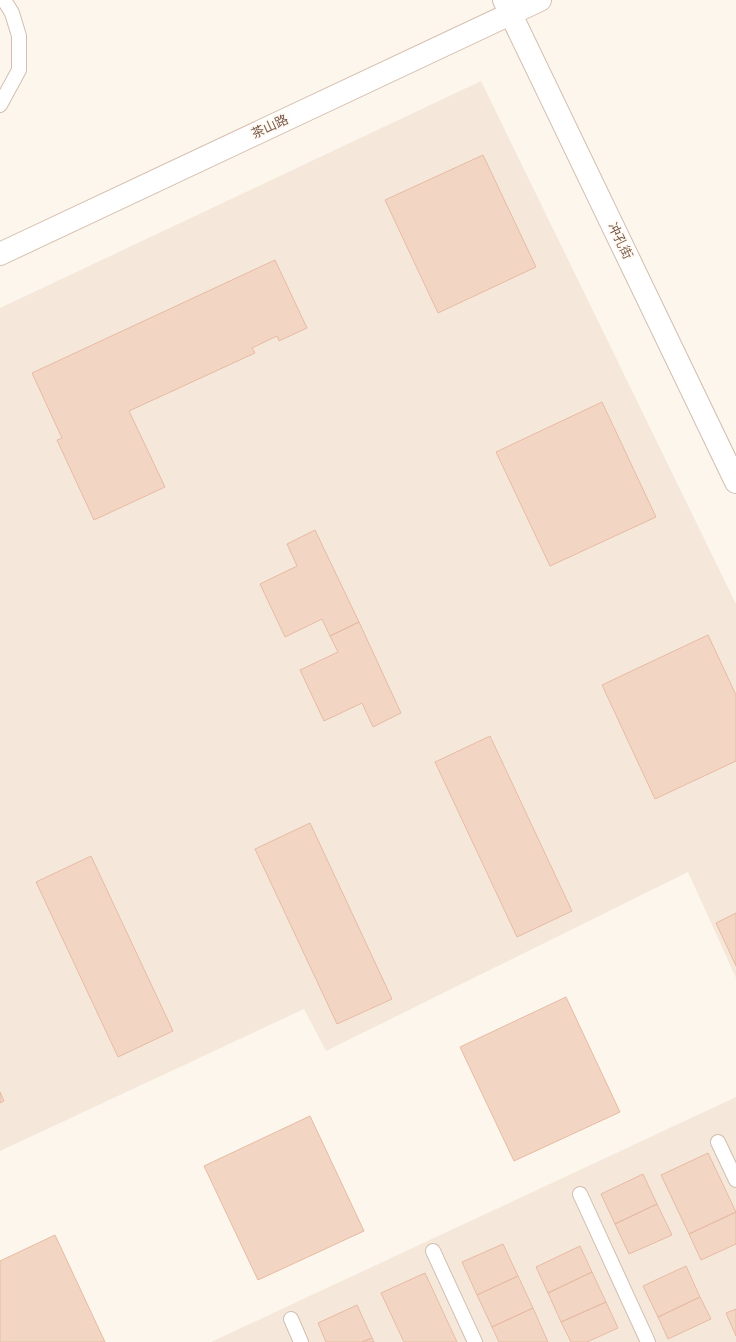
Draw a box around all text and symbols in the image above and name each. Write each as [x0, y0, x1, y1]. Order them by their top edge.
street label: 茶山路 [249, 111, 291, 143]
street label: 冲孔街 [603, 220, 637, 262]

